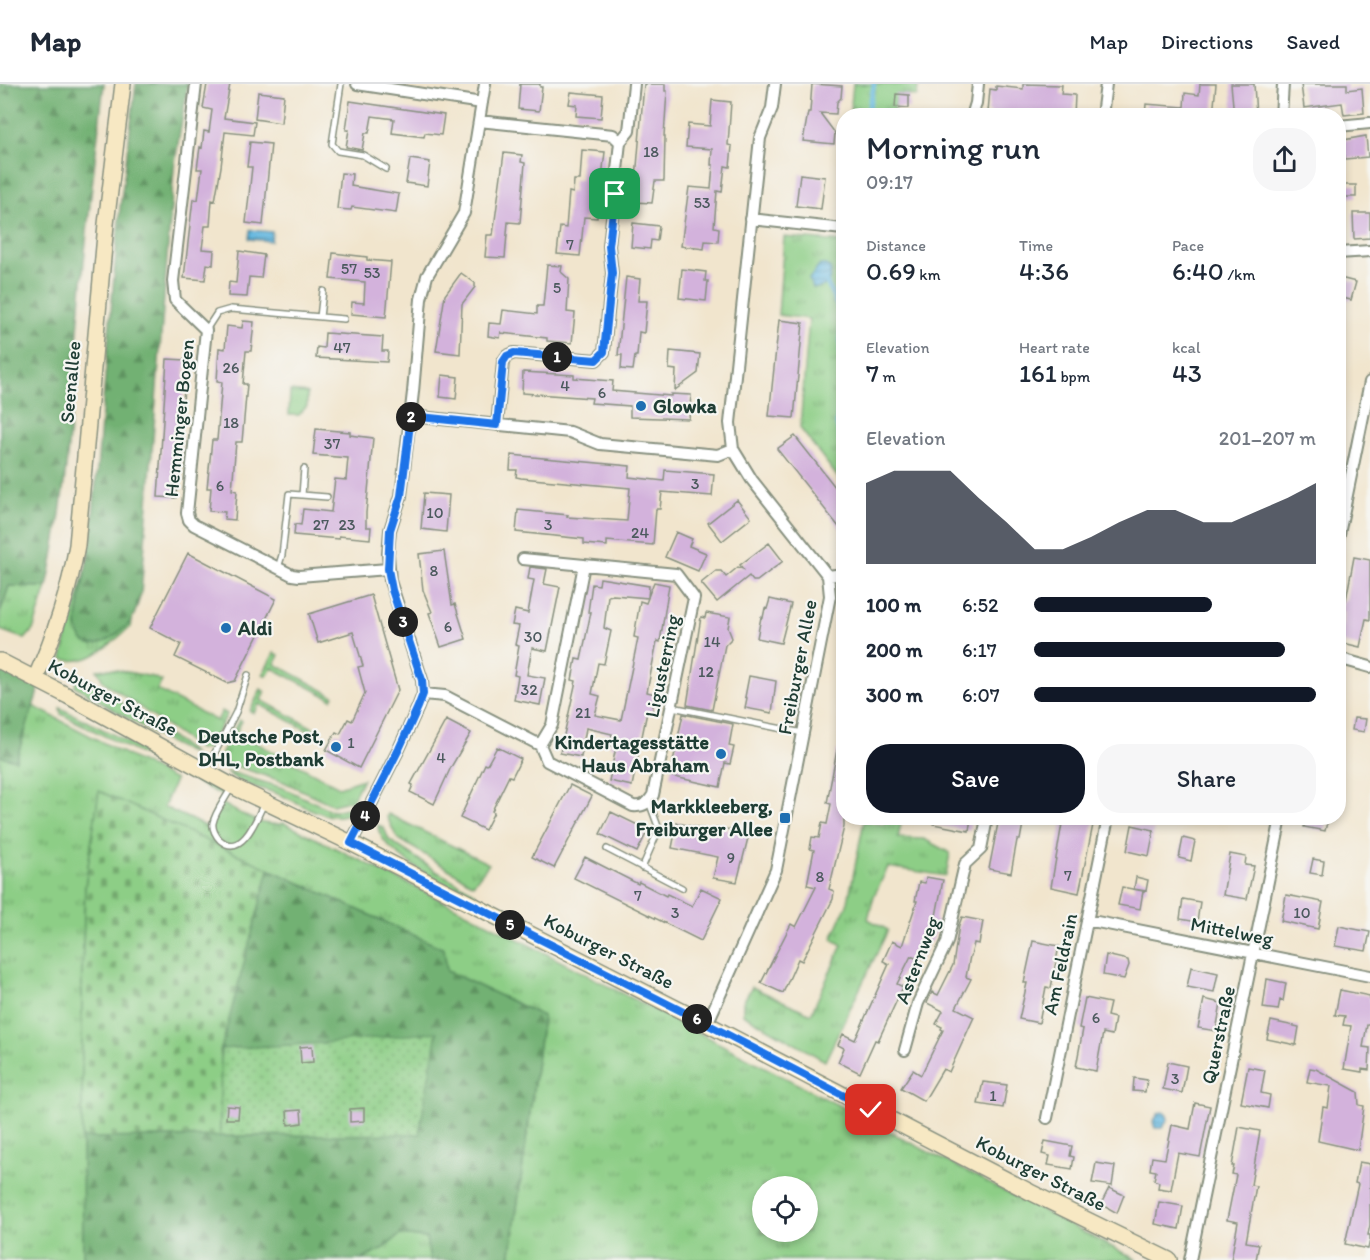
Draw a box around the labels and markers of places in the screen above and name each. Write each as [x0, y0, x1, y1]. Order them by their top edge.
pin [589, 168, 640, 219]
pin: 1 [542, 342, 572, 372]
place label: Glowka [653, 394, 717, 418]
marker: Glowka [634, 399, 648, 413]
pin: 2 [396, 402, 426, 432]
pin: 3 [388, 607, 418, 637]
place label: Aldi [237, 616, 272, 640]
marker: Aldi [219, 621, 233, 635]
place label: Deutsche Post, DHL, Postbank [197, 724, 325, 771]
place label: Kindertagesstätte Haus Abraham [555, 730, 710, 777]
marker: Deutsche Post, DHL, Postbank [329, 740, 343, 754]
marker: Kindertagesstätte Haus Abraham [714, 747, 728, 761]
place label: Markkleeberg, Freiburger Allee [636, 794, 773, 842]
pin: 4 [350, 801, 380, 831]
marker: Markkleeberg, Freiburger Allee [778, 811, 792, 825]
pin: 5 [495, 910, 525, 940]
pin: 6 [682, 1004, 712, 1034]
pin [845, 1084, 896, 1135]

